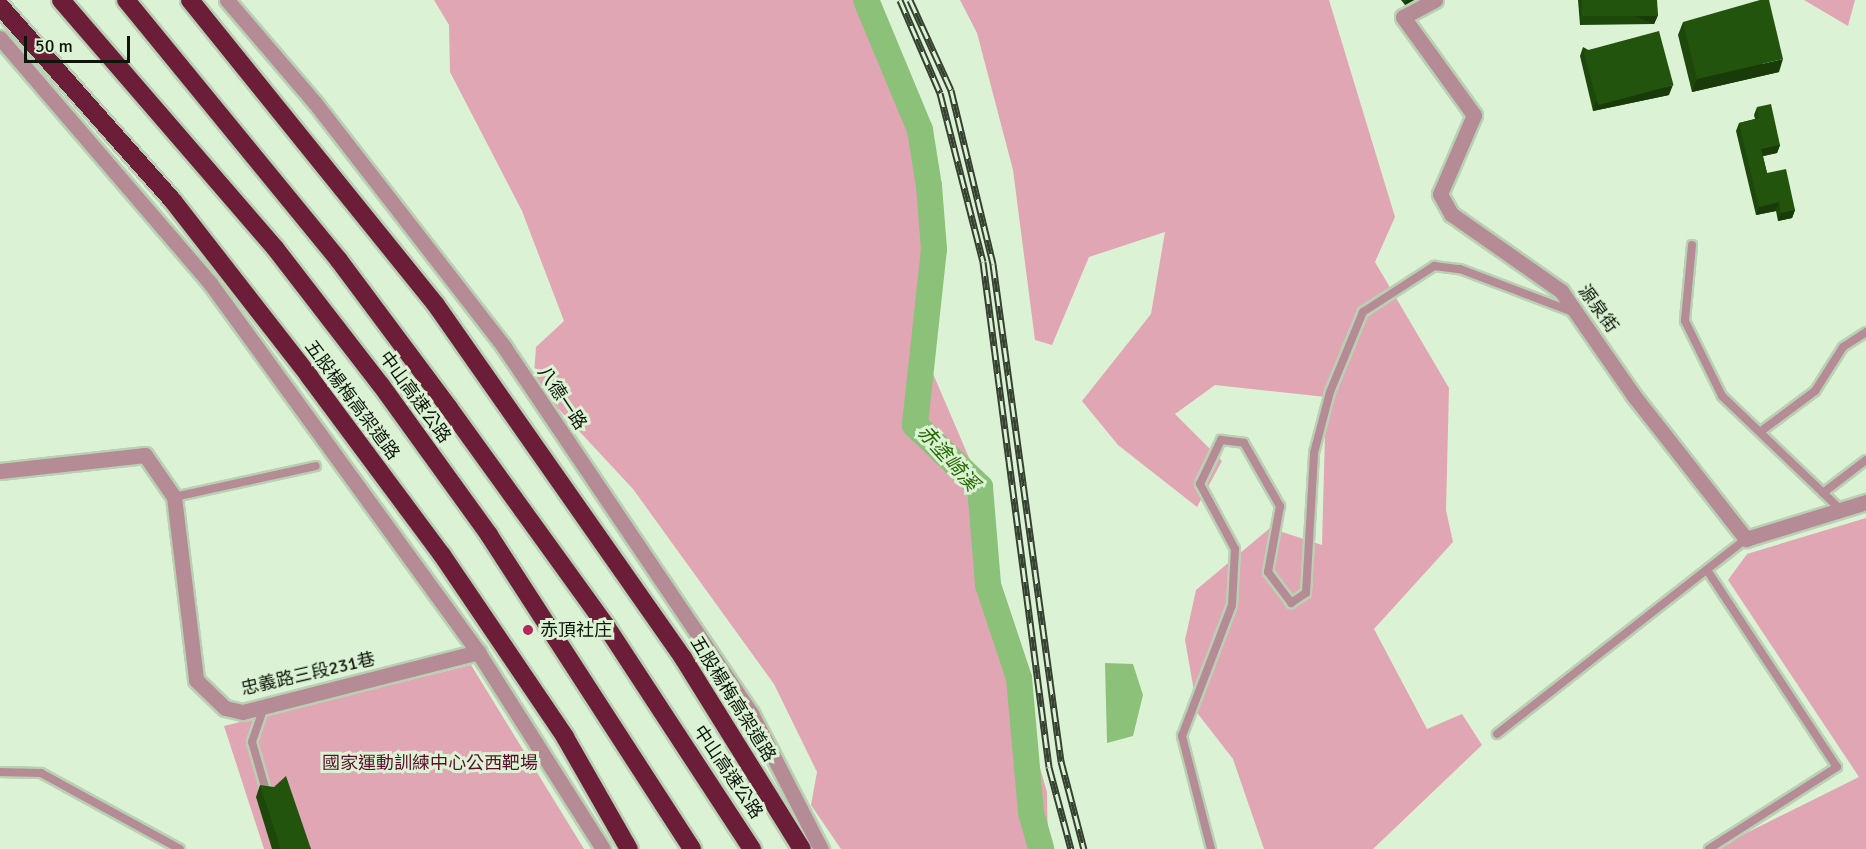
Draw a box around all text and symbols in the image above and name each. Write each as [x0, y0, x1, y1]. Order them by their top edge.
scale bar [27, 24, 134, 62]
text: 50 m [35, 35, 73, 57]
street label: 源泉街 [1573, 281, 1623, 337]
street label: 五股楊梅高架道路 [300, 336, 404, 464]
street label: 中山高速公路 [375, 347, 455, 447]
street label: 八德一路 [533, 362, 591, 434]
water label: 赤塗崎溪 [912, 420, 984, 496]
place label: 赤頂社庄 [540, 619, 612, 641]
marker: 赤頂社庄 [521, 623, 535, 637]
street label: 五股楊梅高架道路 [686, 632, 780, 766]
street label: 忠義路三段231巷 [239, 648, 377, 700]
street label: 中山高速公路 [689, 721, 767, 823]
park label: 國家運動訓練中心公西靶場 [322, 752, 538, 774]

